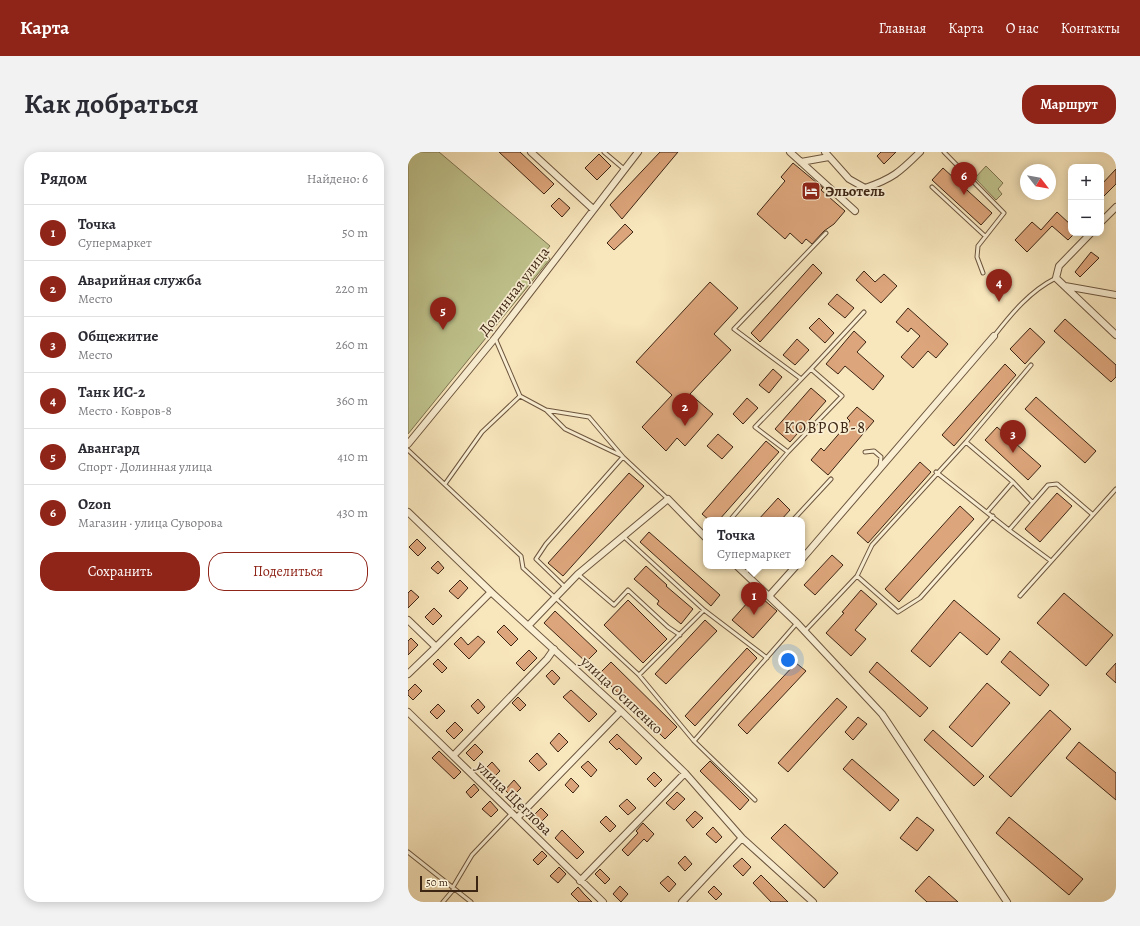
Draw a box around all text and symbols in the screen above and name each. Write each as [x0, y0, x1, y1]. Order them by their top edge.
text: Карта [20, 15, 69, 41]
text: Главная [879, 19, 926, 38]
text: Карта [948, 19, 984, 38]
text: О нас [1006, 19, 1039, 38]
text: Контакты [1061, 19, 1120, 38]
text: Как добраться [24, 85, 199, 123]
button: Маршрут [1022, 85, 1116, 124]
pin: 6 [951, 162, 977, 195]
north arrow [1020, 164, 1056, 200]
map controls [1068, 164, 1104, 236]
button: + [1068, 164, 1104, 200]
text: Рядом [40, 167, 87, 190]
text: Найдено: 6 [307, 170, 368, 187]
hotel icon: Эльотель [800, 180, 822, 202]
place label: Эльотель [825, 181, 885, 201]
button: − [1068, 200, 1104, 236]
text: Точка [78, 214, 116, 234]
text: 1 [51, 224, 55, 241]
text: 50 m [342, 224, 368, 241]
text: Супермаркет [78, 234, 152, 251]
street label: Долинная улица [474, 242, 554, 339]
pin: 4 [986, 269, 1012, 302]
text: Аварийная служба [78, 270, 202, 290]
text: 2 [50, 280, 56, 297]
text: 220 m [335, 280, 368, 297]
text: Место [78, 290, 113, 307]
pin: 5 [430, 297, 456, 330]
text: Общежитие [78, 326, 159, 346]
text: 3 [50, 336, 56, 353]
text: 260 m [335, 336, 368, 353]
text: Место [78, 346, 113, 363]
text: Танк ИС-2 [78, 382, 145, 402]
text: 4 [50, 392, 56, 409]
text: 360 m [336, 392, 368, 409]
pin: 2 [672, 393, 698, 426]
text: Место · Ковров-8 [78, 402, 172, 419]
district label: КОВРОВ-8 [784, 417, 866, 439]
pin: 3 [1000, 420, 1026, 453]
text: Авангард [78, 438, 140, 458]
text: 5 [50, 448, 56, 465]
text: 410 m [337, 448, 368, 465]
text: Спорт · Долинная улица [78, 458, 212, 475]
text: Ozon [78, 494, 111, 514]
text: 6 [50, 504, 56, 521]
text: 430 m [336, 504, 368, 521]
text: Магазин · улица Суворова [78, 514, 223, 531]
popup [703, 517, 805, 569]
text: Точка [717, 525, 755, 545]
text: Супермаркет [717, 545, 791, 562]
button: Сохранить [40, 552, 200, 591]
button: Поделиться [208, 552, 368, 591]
pin: 1 [741, 582, 767, 615]
your location [778, 650, 798, 670]
street label: улица Осипенко [576, 651, 668, 738]
street label: улица Щеглова [471, 756, 557, 840]
scale bar [420, 874, 478, 893]
text: 50 m [426, 875, 448, 890]

